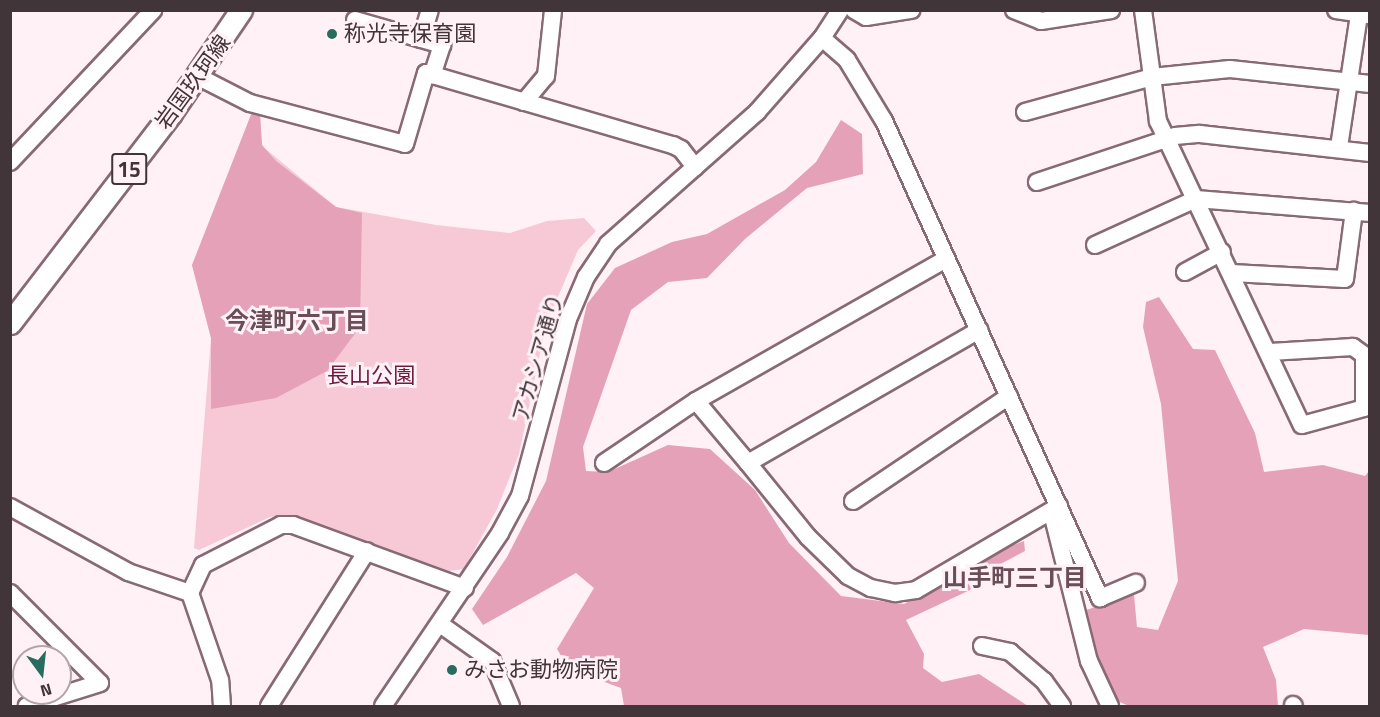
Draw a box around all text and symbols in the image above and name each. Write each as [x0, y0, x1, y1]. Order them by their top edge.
place label: 称光寺保育園 [344, 21, 476, 47]
marker: 称光寺保育園 [325, 27, 339, 41]
street label: 岩国玖珂線 [150, 30, 236, 134]
road number: 15 [111, 151, 147, 187]
street label: アカシア通り [507, 291, 569, 425]
district label: 今津町六丁目 [225, 307, 369, 335]
park label: 長山公園 [327, 363, 415, 389]
district label: 山手町三丁目 [943, 564, 1087, 592]
north arrow [12, 645, 72, 705]
place label: みさお動物病院 [464, 657, 618, 683]
marker: みさお動物病院 [445, 663, 459, 677]
text: N [38, 677, 55, 703]

